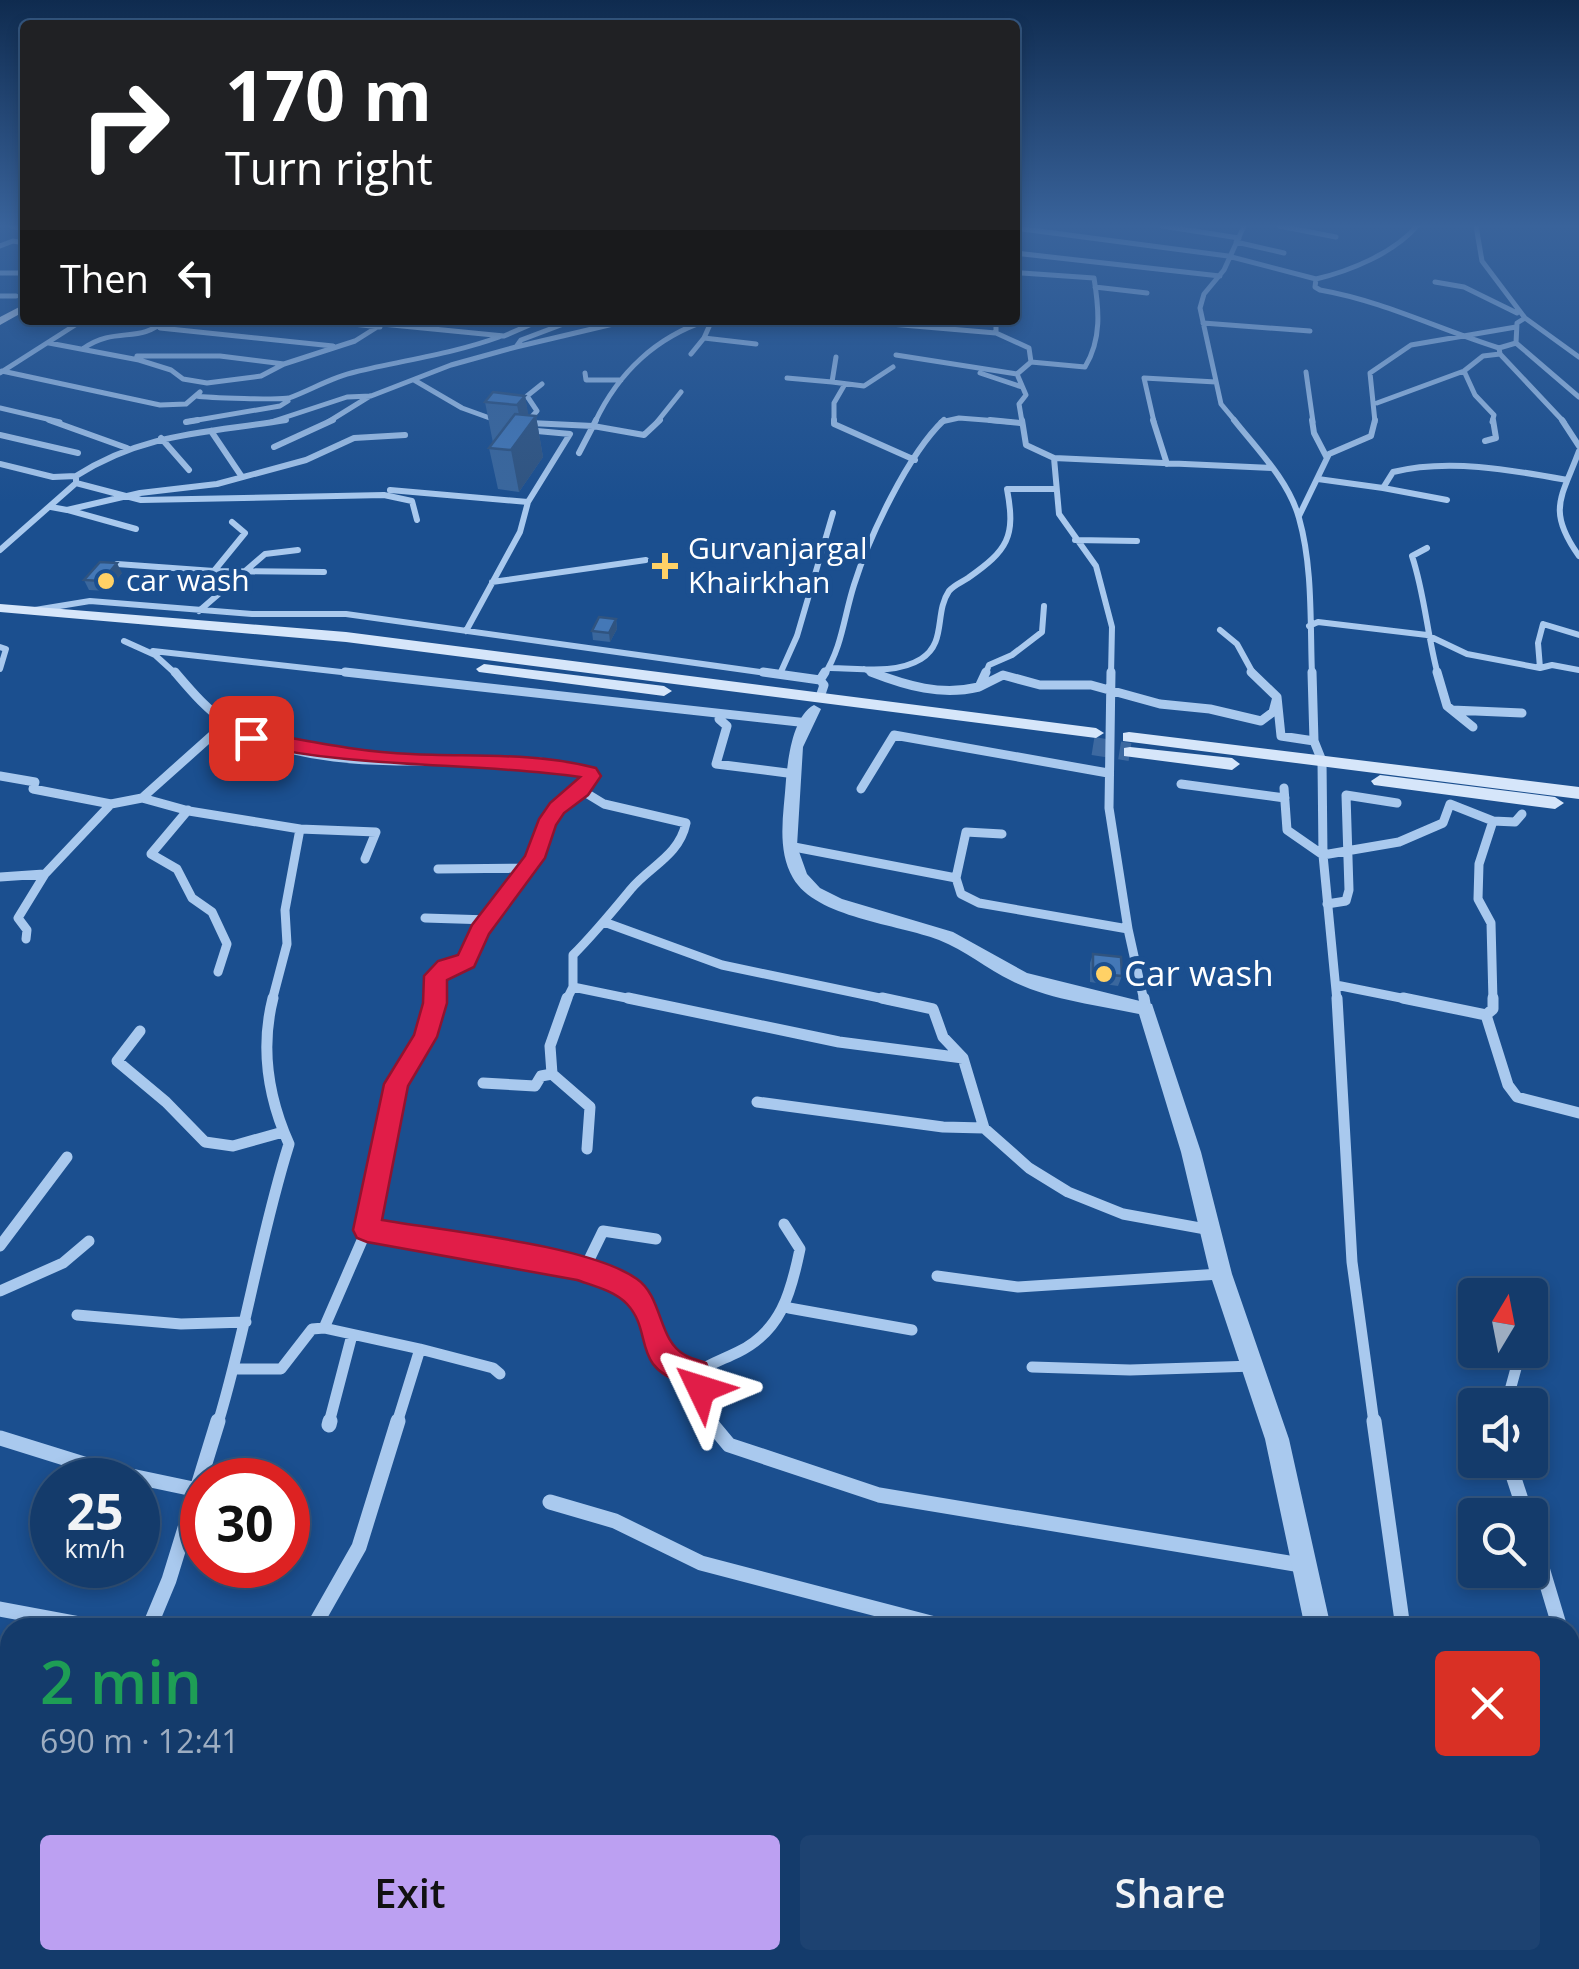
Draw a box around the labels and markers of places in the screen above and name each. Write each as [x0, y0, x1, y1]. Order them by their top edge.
place label: Gurvanjargal Khairkhan [688, 527, 868, 602]
marker: Gurvanjargal Khairkhan [652, 553, 678, 579]
place label: car wash [126, 559, 250, 600]
marker: car wash [95, 570, 117, 592]
pin [209, 696, 294, 781]
place label: Car wash [1124, 949, 1274, 996]
marker: Car wash [1093, 963, 1115, 985]

